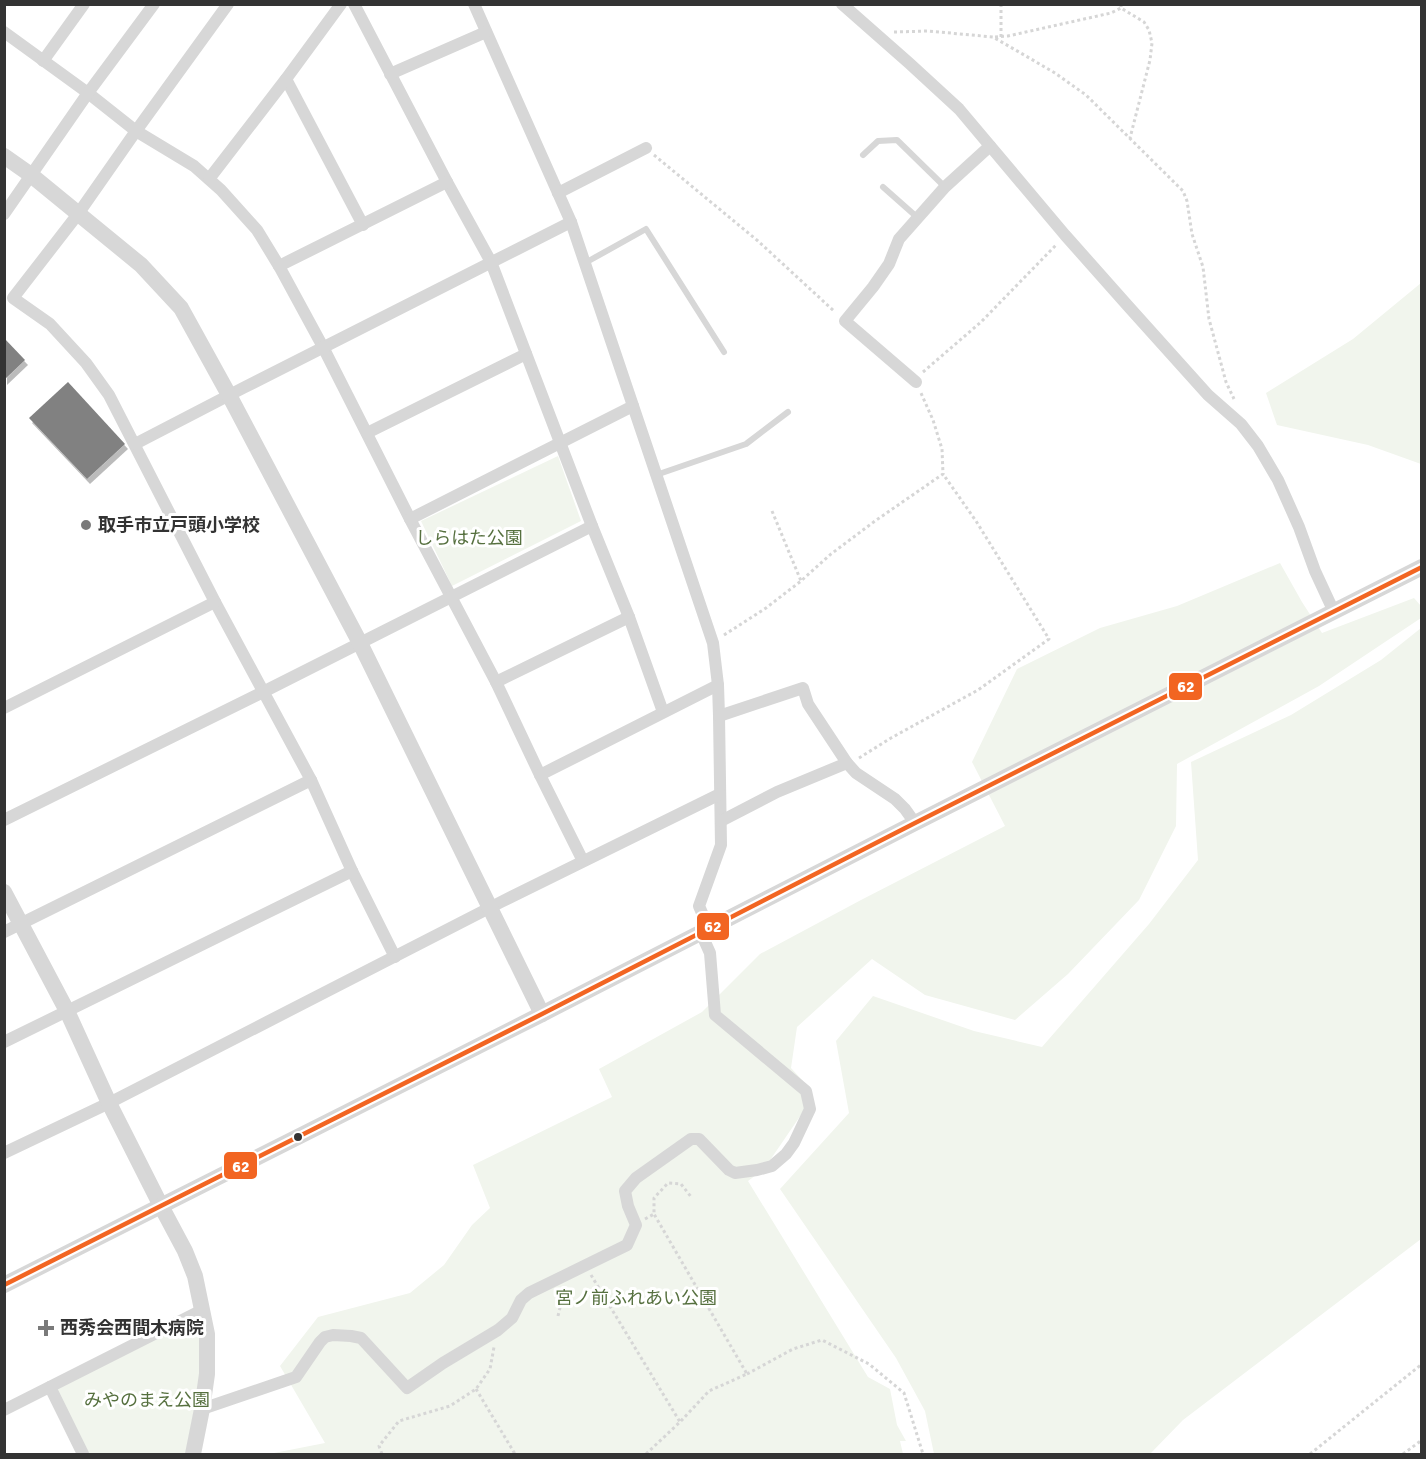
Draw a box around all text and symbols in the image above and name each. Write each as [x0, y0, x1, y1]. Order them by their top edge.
place label: 取手市立戸頭小学校 [98, 514, 260, 536]
marker: 取手市立戸頭小学校 [79, 518, 93, 532]
park label: しらはた公園 [415, 527, 523, 549]
line badge: 62 [1168, 672, 1203, 701]
text: 62 [1177, 677, 1195, 697]
line badge: 62 [696, 912, 730, 941]
text: 62 [704, 917, 722, 937]
unlabelled marker [292, 1131, 304, 1143]
line badge: 62 [223, 1151, 258, 1180]
text: 62 [232, 1157, 250, 1177]
park label: 宮ノ前ふれあい公園 [555, 1287, 717, 1309]
place label: 西秀会西間木病院 [60, 1317, 204, 1339]
marker: 西秀会西間木病院 [37, 1319, 55, 1337]
park label: みやのまえ公園 [84, 1389, 210, 1411]

